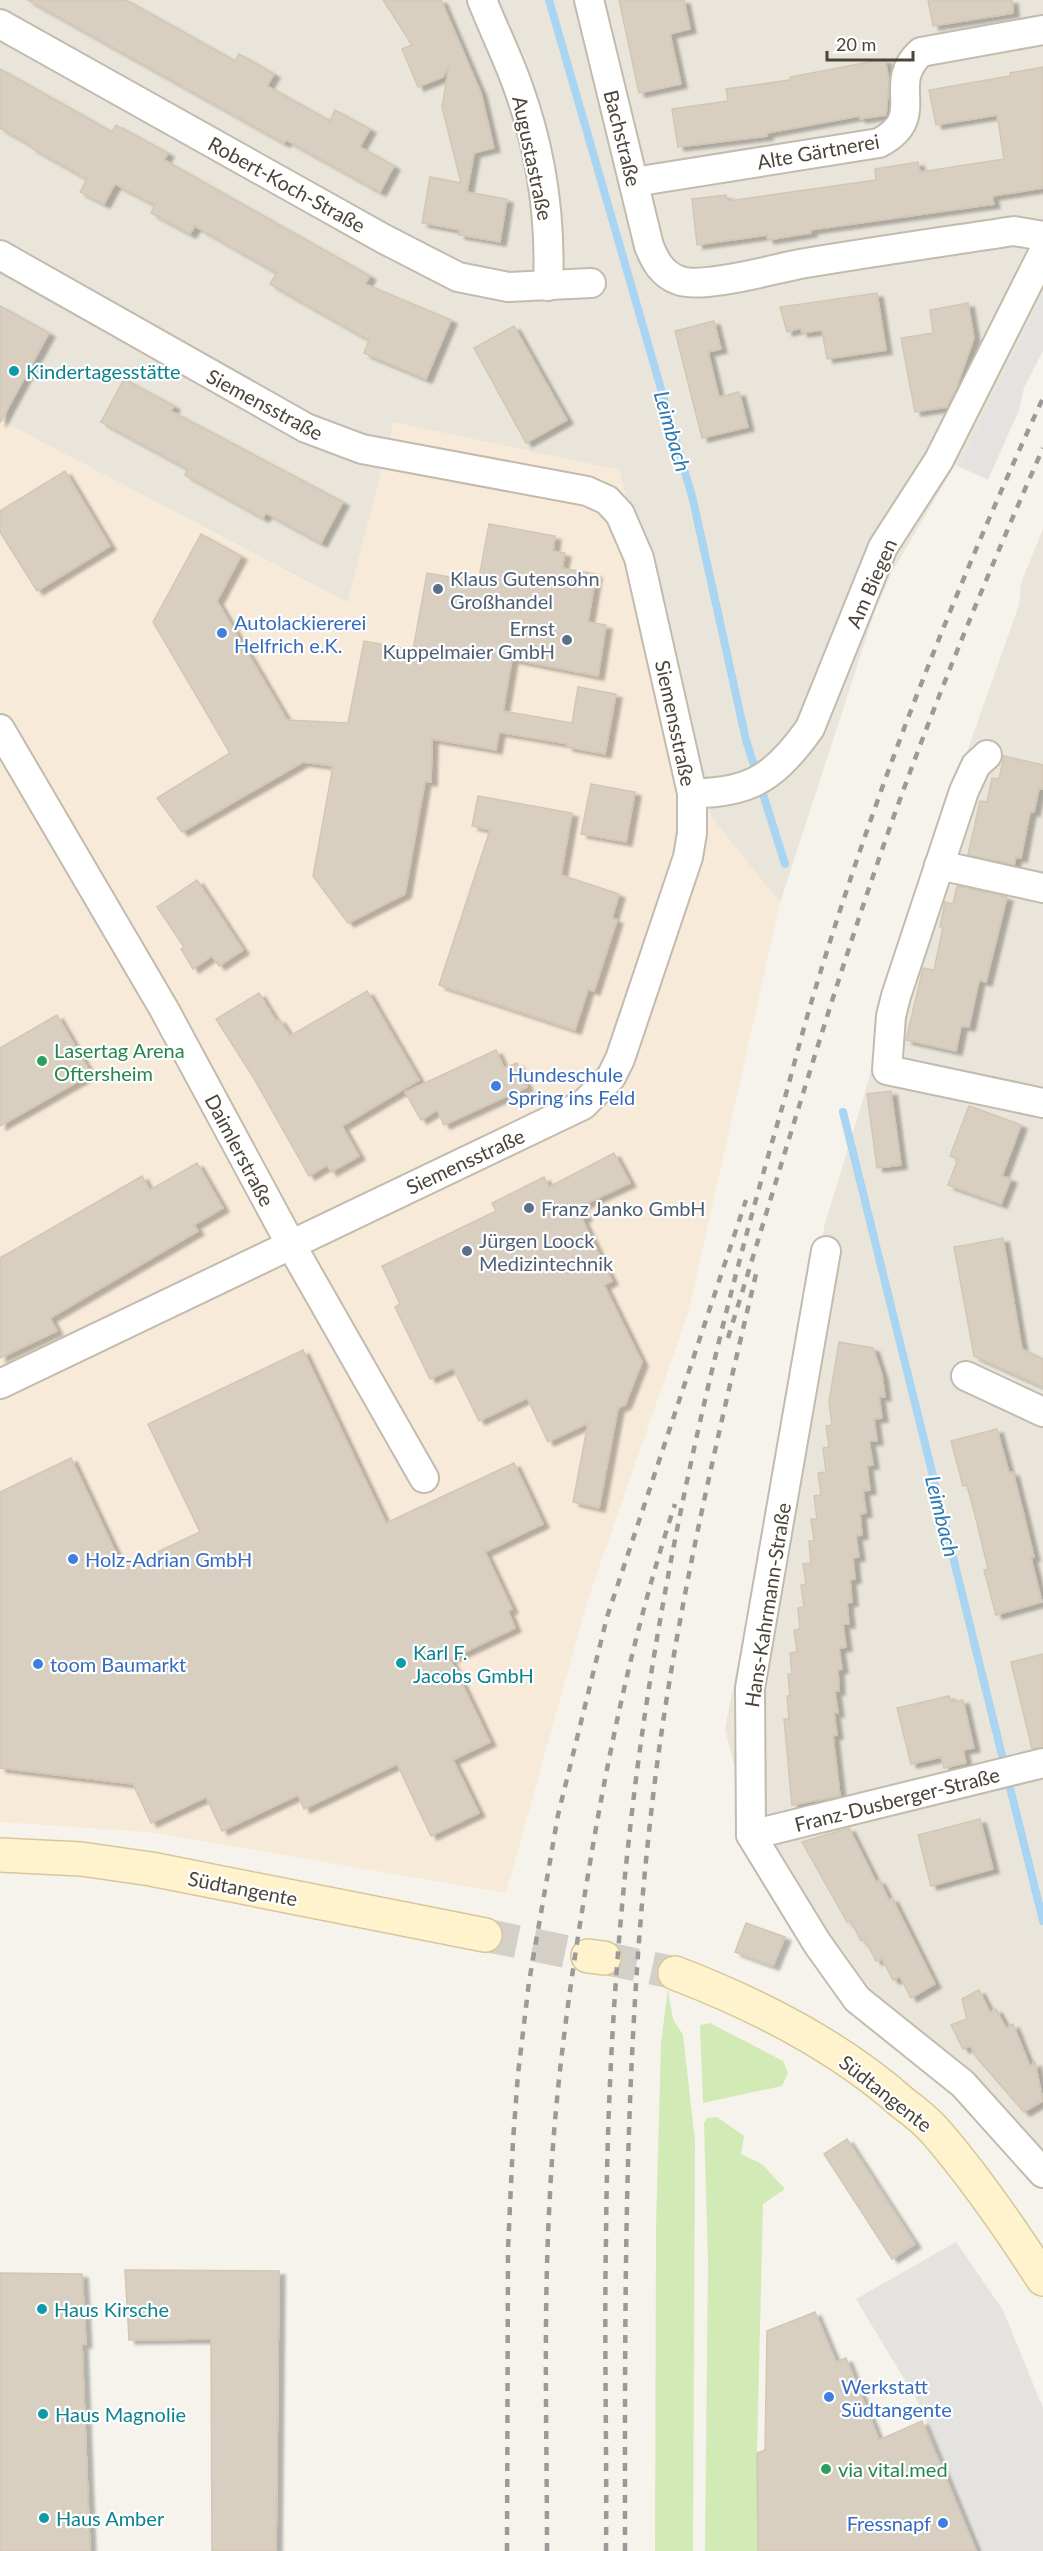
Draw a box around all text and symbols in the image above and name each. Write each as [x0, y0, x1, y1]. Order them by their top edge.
scale bar [827, 24, 912, 62]
text: 20 m [836, 33, 876, 55]
street label: Bachstraße [599, 87, 647, 189]
street label: Augustastraße [508, 93, 558, 223]
street label: Alte Gärtnerei [755, 128, 881, 174]
street label: Robert-Koch-Straße [204, 131, 370, 237]
place label: Kindertagesstätte [26, 359, 181, 383]
street label: Siemensstraße [203, 363, 327, 445]
marker: Kindertagesstätte [7, 364, 21, 378]
water label: Leimbach [650, 388, 696, 474]
street label: Am Biegen [841, 535, 901, 631]
place label: Klaus Gutensohn Großhandel [450, 566, 600, 613]
marker: Klaus Gutensohn Großhandel [431, 582, 445, 596]
place label: Autolackiererei Helfrich e.K. [234, 610, 366, 657]
place label: Ernst Kuppelmaier GmbH [383, 616, 555, 663]
marker: Autolackiererei Helfrich e.K. [215, 626, 229, 640]
marker: Ernst Kuppelmaier GmbH [560, 633, 574, 647]
street label: Siemensstraße [651, 658, 701, 788]
place label: Lasertag Arena Oftersheim [54, 1038, 185, 1085]
marker: Lasertag Arena Oftersheim [35, 1054, 49, 1068]
place label: Hundeschule Spring ins Feld [508, 1062, 635, 1109]
marker: Hundeschule Spring ins Feld [489, 1079, 503, 1093]
street label: Daimlerstraße [200, 1090, 280, 1210]
street label: Siemensstraße [402, 1123, 528, 1199]
place label: Franz Janko GmbH [541, 1196, 706, 1220]
marker: Franz Janko GmbH [522, 1201, 536, 1215]
place label: Jürgen Loock Medizintechnik [479, 1228, 614, 1275]
marker: Jürgen Loock Medizintechnik [460, 1244, 474, 1258]
water label: Leimbach [921, 1473, 965, 1559]
street label: Hans-Kahrmann-Straße [739, 1501, 795, 1709]
place label: Holz-Adrian GmbH [85, 1547, 252, 1571]
marker: Holz-Adrian GmbH [66, 1552, 80, 1566]
place label: Karl F. Jacobs GmbH [413, 1640, 534, 1687]
place label: toom Baumarkt [50, 1652, 186, 1676]
marker: Karl F. Jacobs GmbH [394, 1656, 408, 1670]
marker: toom Baumarkt [31, 1657, 45, 1671]
street label: Franz-Dusberger-Straße [792, 1762, 1002, 1836]
street label: Südtangente [186, 1866, 300, 1910]
street label: Südtangente [835, 2049, 937, 2137]
place label: Haus Kirsche [54, 2297, 169, 2321]
marker: Haus Kirsche [35, 2302, 49, 2316]
place label: Werkstatt Südtangente [841, 2374, 952, 2421]
marker: Werkstatt Südtangente [822, 2390, 836, 2404]
place label: Haus Magnolie [55, 2402, 186, 2426]
marker: Haus Magnolie [36, 2407, 50, 2421]
place label: via vital.med [838, 2457, 948, 2481]
marker: via vital.med [819, 2462, 833, 2476]
place label: Haus Amber [56, 2506, 165, 2530]
marker: Haus Amber [37, 2511, 51, 2525]
place label: Fressnapf [847, 2511, 931, 2535]
marker: Fressnapf [936, 2516, 950, 2530]

